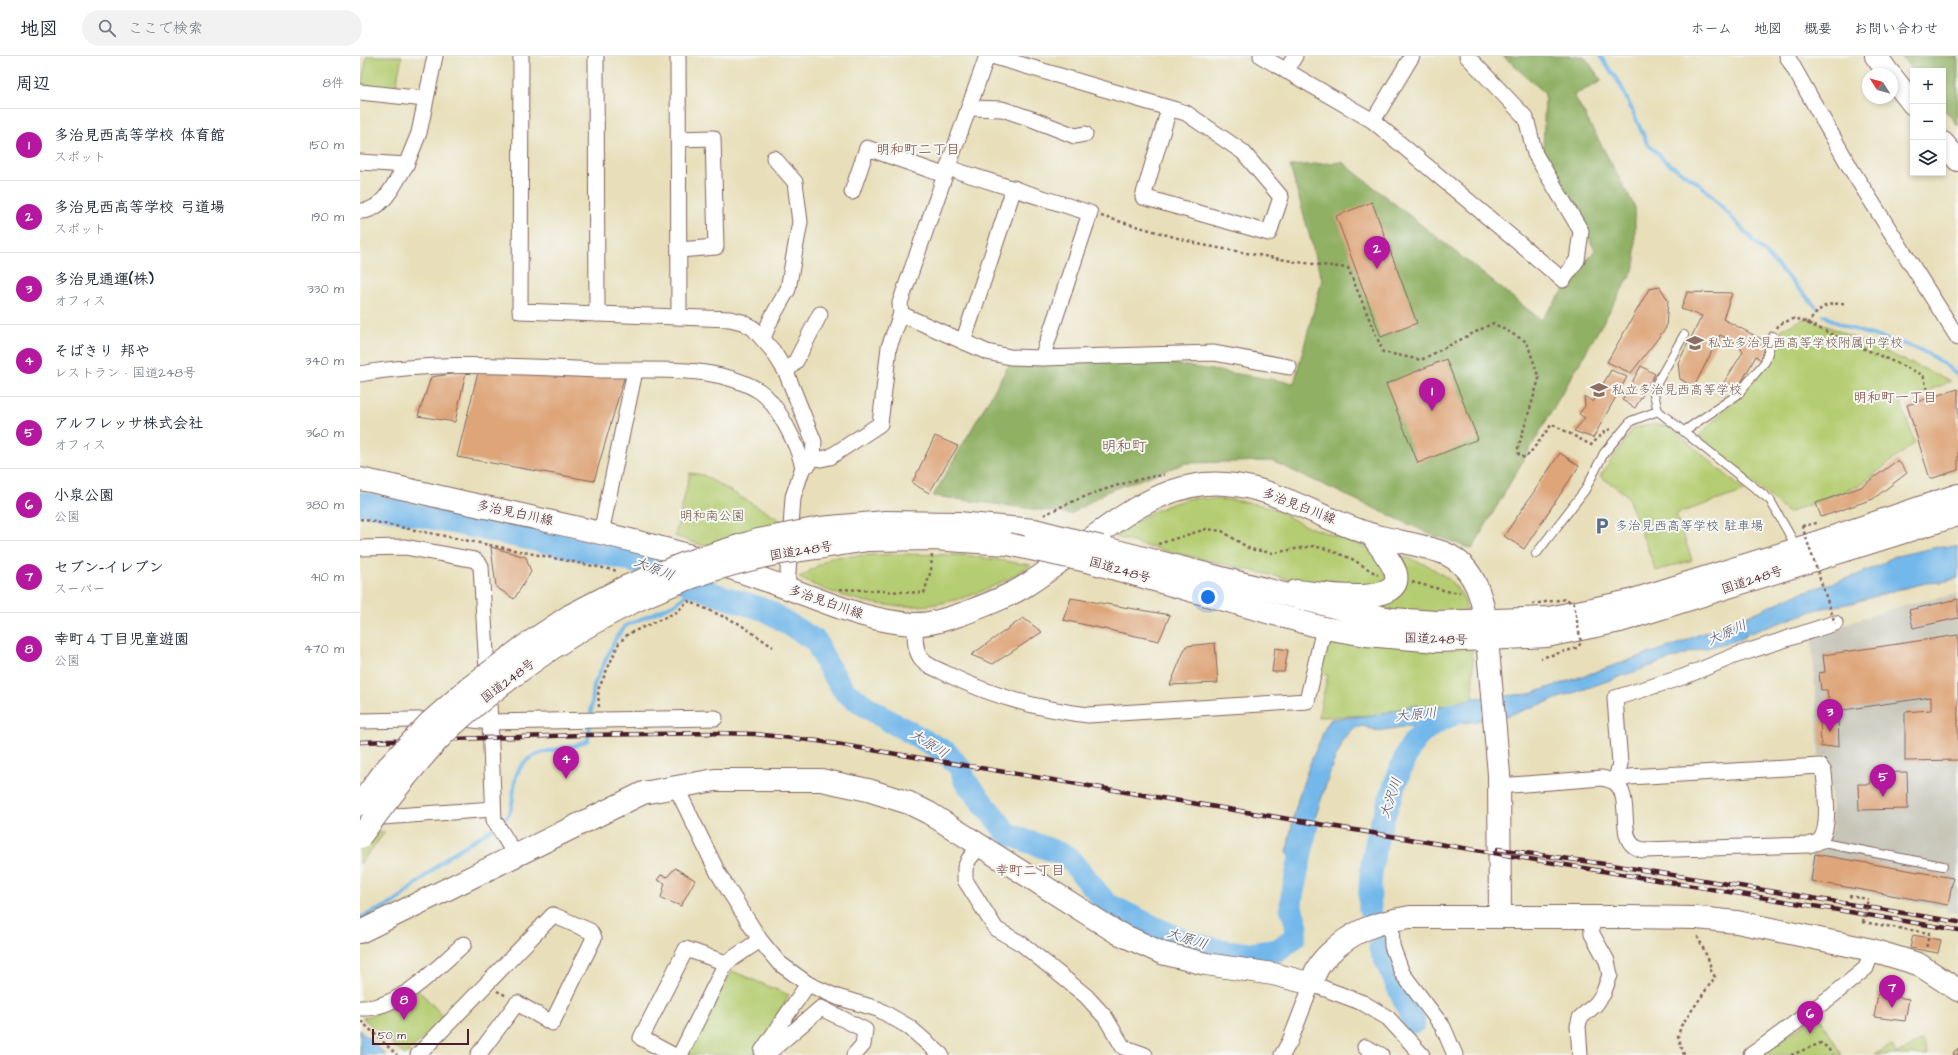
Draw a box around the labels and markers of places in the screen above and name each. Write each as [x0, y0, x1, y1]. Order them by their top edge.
pin: 2 [1364, 236, 1390, 269]
school or university icon: 私立多治見西高等学校附属中学校 [1685, 333, 1705, 353]
place label: 私立多治見西高等学校附属中学校 [1708, 334, 1903, 352]
pin: 1 [1419, 378, 1445, 411]
school or university icon: 私立多治見西高等学校 [1589, 380, 1609, 400]
place label: 私立多治見西高等学校 [1612, 381, 1742, 399]
parking icon: 多治見西高等学校 駐車場 [1592, 516, 1612, 536]
place label: 多治見西高等学校 駐車場 [1615, 517, 1763, 535]
pin: 3 [1817, 699, 1843, 732]
pin: 4 [553, 746, 579, 779]
pin: 5 [1870, 764, 1896, 797]
pin: 7 [1879, 975, 1905, 1008]
pin: 8 [391, 987, 417, 1020]
pin: 6 [1797, 1001, 1823, 1034]

